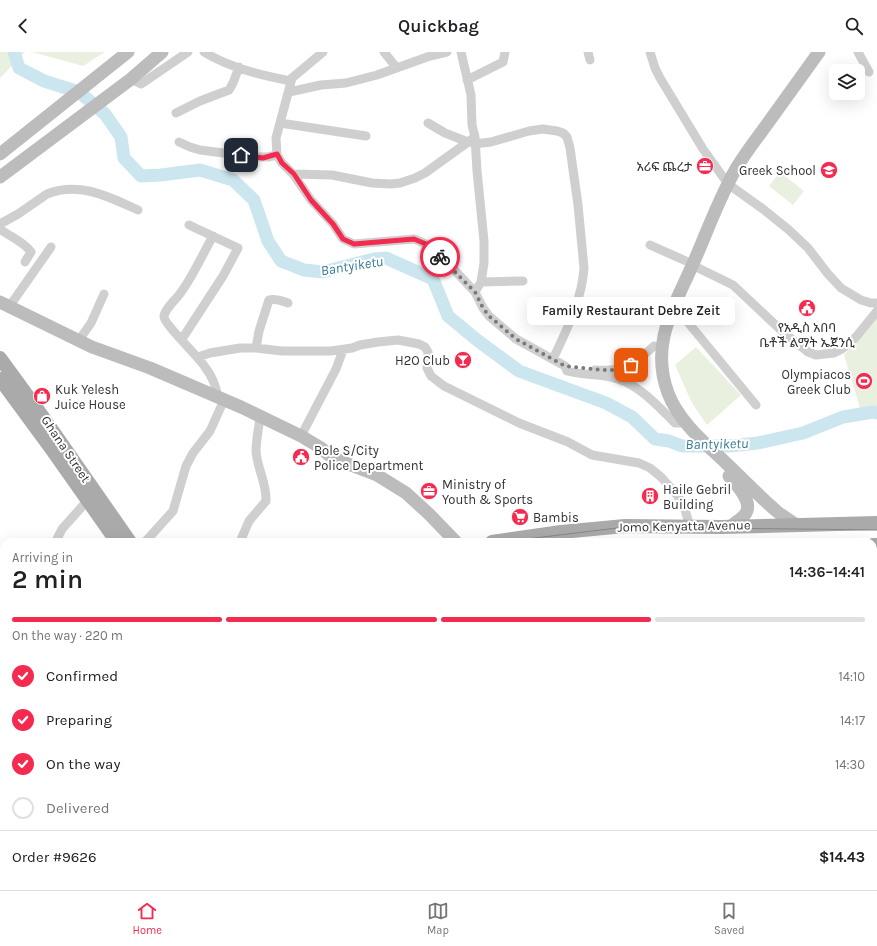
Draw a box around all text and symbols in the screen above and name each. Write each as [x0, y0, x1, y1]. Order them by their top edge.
icon: back [12, 15, 34, 37]
text: Quickbag [398, 15, 479, 37]
icon: search [843, 15, 865, 37]
map controls [829, 64, 865, 100]
button: layers [829, 64, 865, 100]
pin [224, 138, 258, 172]
icon: home [230, 144, 252, 166]
office icon: አሪፍ ጨረታ [695, 156, 715, 176]
place label: አሪፍ ጨረታ [636, 159, 692, 174]
school or university icon: Greek School [819, 160, 839, 180]
place label: Greek School [739, 163, 816, 178]
courier [420, 237, 460, 277]
icon: bike [429, 246, 451, 268]
water label: Bantyiketu [320, 253, 384, 279]
callout: Family Restaurant Debre Zeit [527, 297, 735, 325]
public building icon: የአዲስ አበባ ቤቶች ልማት ኤጀንሲ [797, 298, 817, 318]
text: Family Restaurant Debre Zeit [542, 303, 720, 318]
place label: የአዲስ አበባ ቤቶች ልማት ኤጀንሲ [759, 320, 855, 350]
pin [614, 348, 648, 382]
bar icon: H2O Club [453, 350, 473, 370]
place label: H2O Club [395, 353, 450, 368]
icon: bag [620, 354, 642, 376]
place label: Olympiacos Greek Club [781, 367, 851, 397]
sports icon: Olympiacos Greek Club [854, 371, 874, 391]
place label: Kuk Yelesh Juice House [55, 382, 126, 412]
shop icon: Kuk Yelesh Juice House [32, 386, 52, 406]
street label: Ghana Street [38, 413, 94, 485]
water label: Bantyiketu [685, 435, 749, 453]
place label: Bole S/City Police Department [314, 443, 424, 473]
public building icon: Bole S/City Police Department [291, 447, 311, 467]
place label: Ministry of Youth & Sports [442, 477, 533, 507]
office icon: Ministry of Youth & Sports [419, 481, 439, 501]
place label: Haile Gebril Building [663, 482, 731, 512]
building icon: Haile Gebril Building [640, 486, 660, 506]
supermarket icon: Bambis [510, 507, 530, 527]
place label: Bambis [533, 510, 579, 525]
street label: Jomo Kenyatta Avenue [617, 517, 751, 535]
text: Arriving in [12, 550, 73, 565]
text: 14:36–14:41 [789, 563, 865, 581]
text: 2 min [12, 564, 83, 595]
text: On the way · 220 m [12, 628, 123, 643]
icon: check [12, 665, 34, 687]
text: Confirmed [46, 667, 118, 685]
text: 14:10 [838, 669, 865, 684]
icon: check [12, 709, 34, 731]
text: Preparing [46, 711, 112, 729]
text: 14:17 [840, 713, 865, 728]
icon: check [12, 753, 34, 775]
text: On the way [46, 755, 120, 773]
text: 14:30 [835, 757, 865, 772]
text: Delivered [46, 799, 110, 817]
text: Order #9626 [12, 848, 97, 866]
text: $14.43 [819, 848, 865, 866]
tab: Home [133, 900, 162, 937]
tab: Map [427, 900, 449, 937]
tab: Saved [714, 900, 744, 937]

